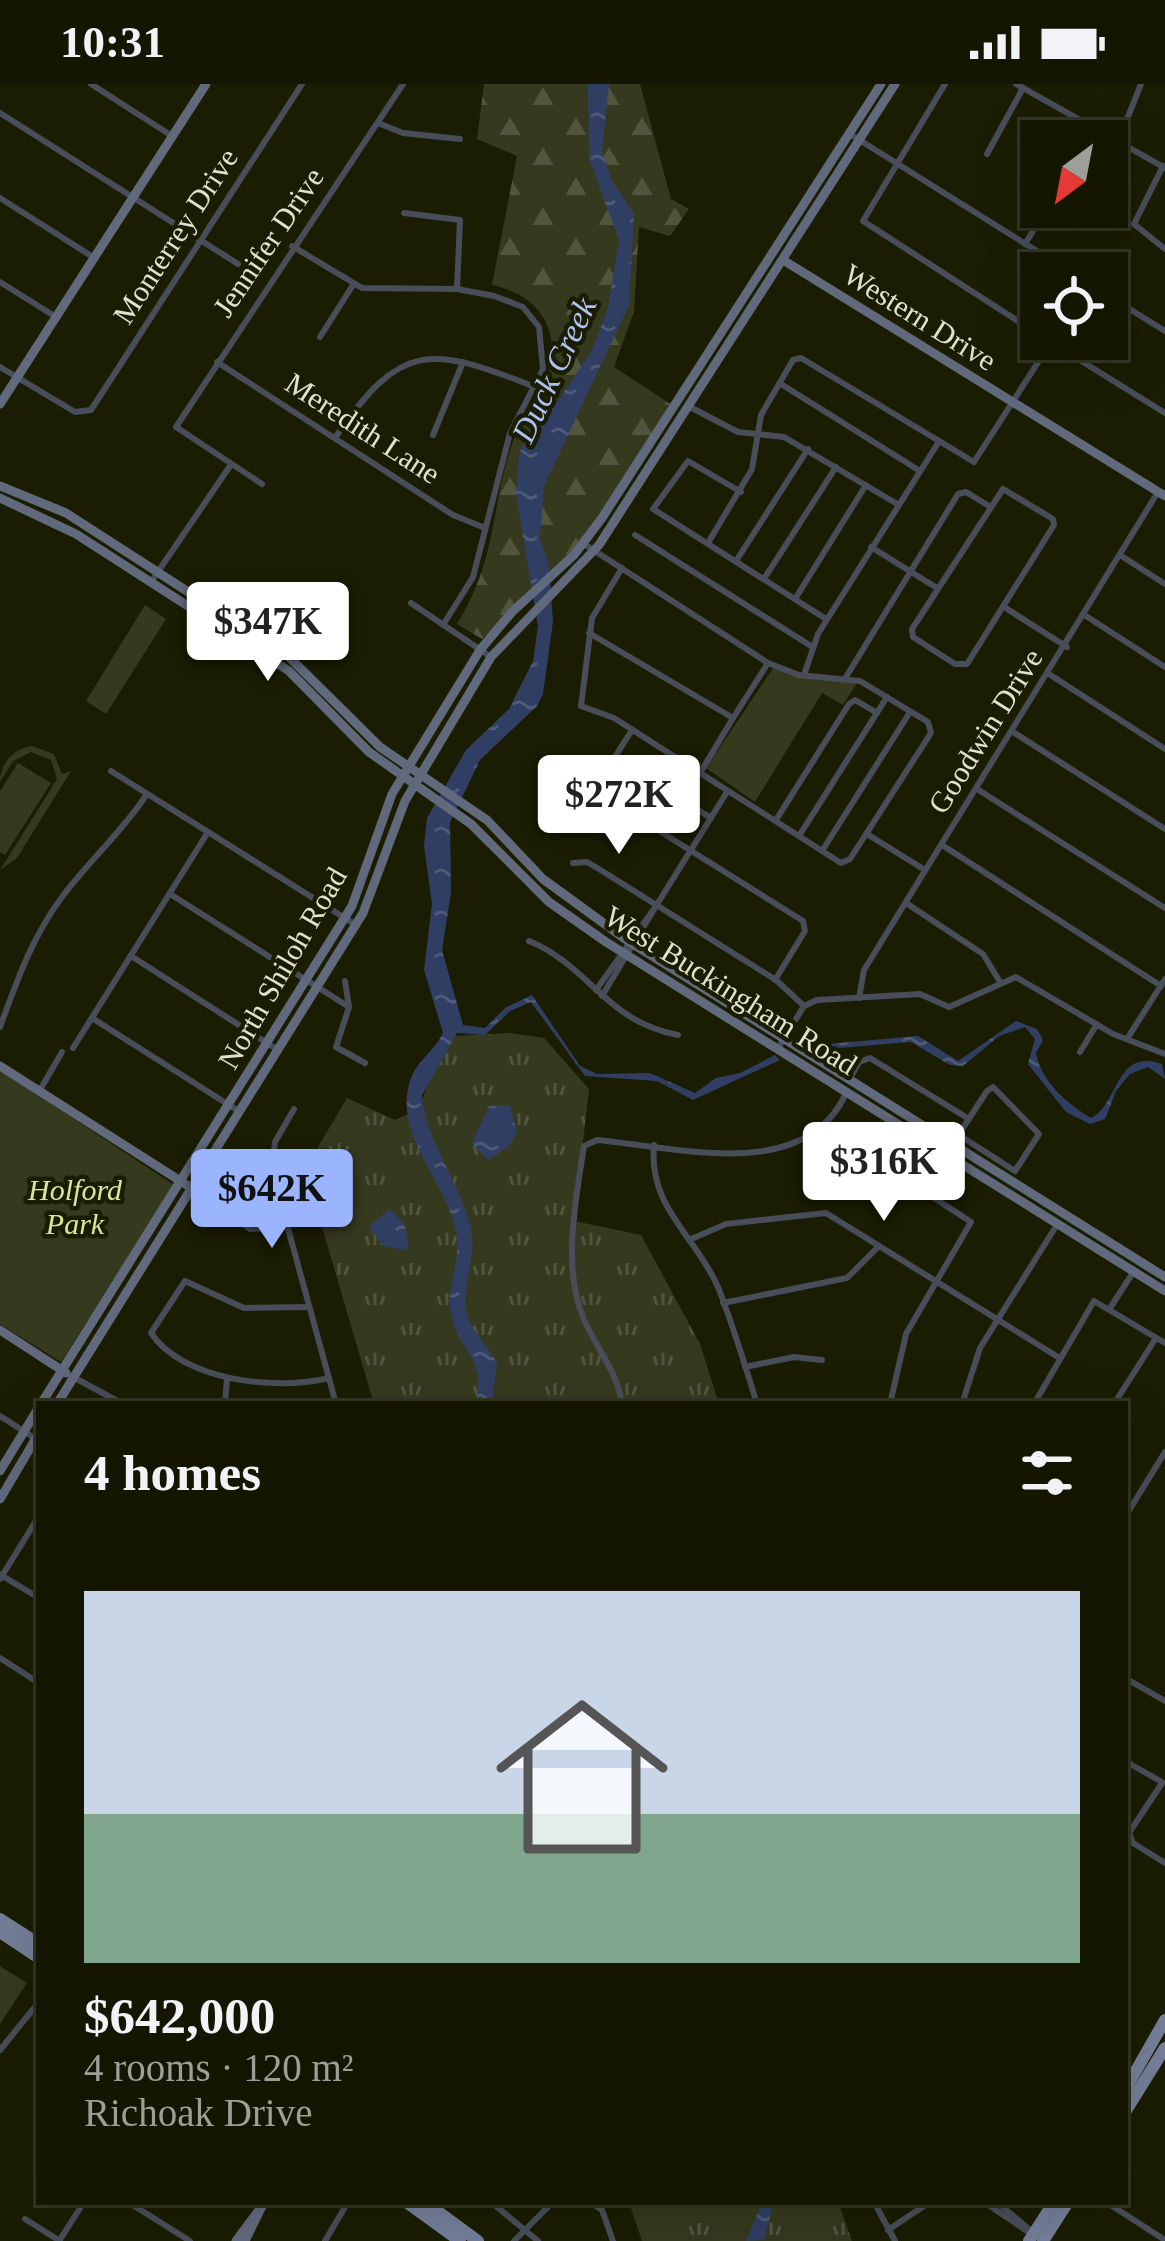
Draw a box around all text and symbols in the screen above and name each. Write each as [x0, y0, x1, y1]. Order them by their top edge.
text: 10:31 [60, 17, 165, 67]
north arrow [1020, 120, 1128, 228]
map controls [1020, 120, 1128, 360]
street label: Monterrey Drive [106, 142, 244, 330]
street label: Jennifer Drive [206, 161, 330, 323]
button: locate [1020, 252, 1128, 360]
street label: Western Drive [838, 257, 1002, 377]
water label: Duck Creek [504, 291, 604, 449]
street label: Meredith Lane [280, 366, 446, 490]
pin: $347K [184, 582, 352, 684]
text: $347K [214, 599, 322, 642]
street label: Goodwin Drive [921, 643, 1049, 819]
pin: $272K [535, 755, 703, 857]
text: $272K [565, 772, 673, 815]
street label: North Shiloh Road [211, 862, 353, 1074]
street label: West Buckingham Road [599, 899, 863, 1081]
pin: $316K [800, 1122, 968, 1224]
text: $316K [830, 1139, 938, 1182]
pin: $642K [188, 1149, 356, 1251]
text: $642K [218, 1166, 326, 1209]
park label: Holford Park [27, 1173, 123, 1240]
icon: filters [1014, 1440, 1080, 1506]
text: 4 homes [84, 1445, 261, 1501]
icon: home [474, 1669, 690, 1885]
text: $642,000 [84, 1988, 275, 2044]
text: 4 rooms · 120 m² [84, 2046, 354, 2089]
text: Richoak Drive [84, 2091, 313, 2134]

